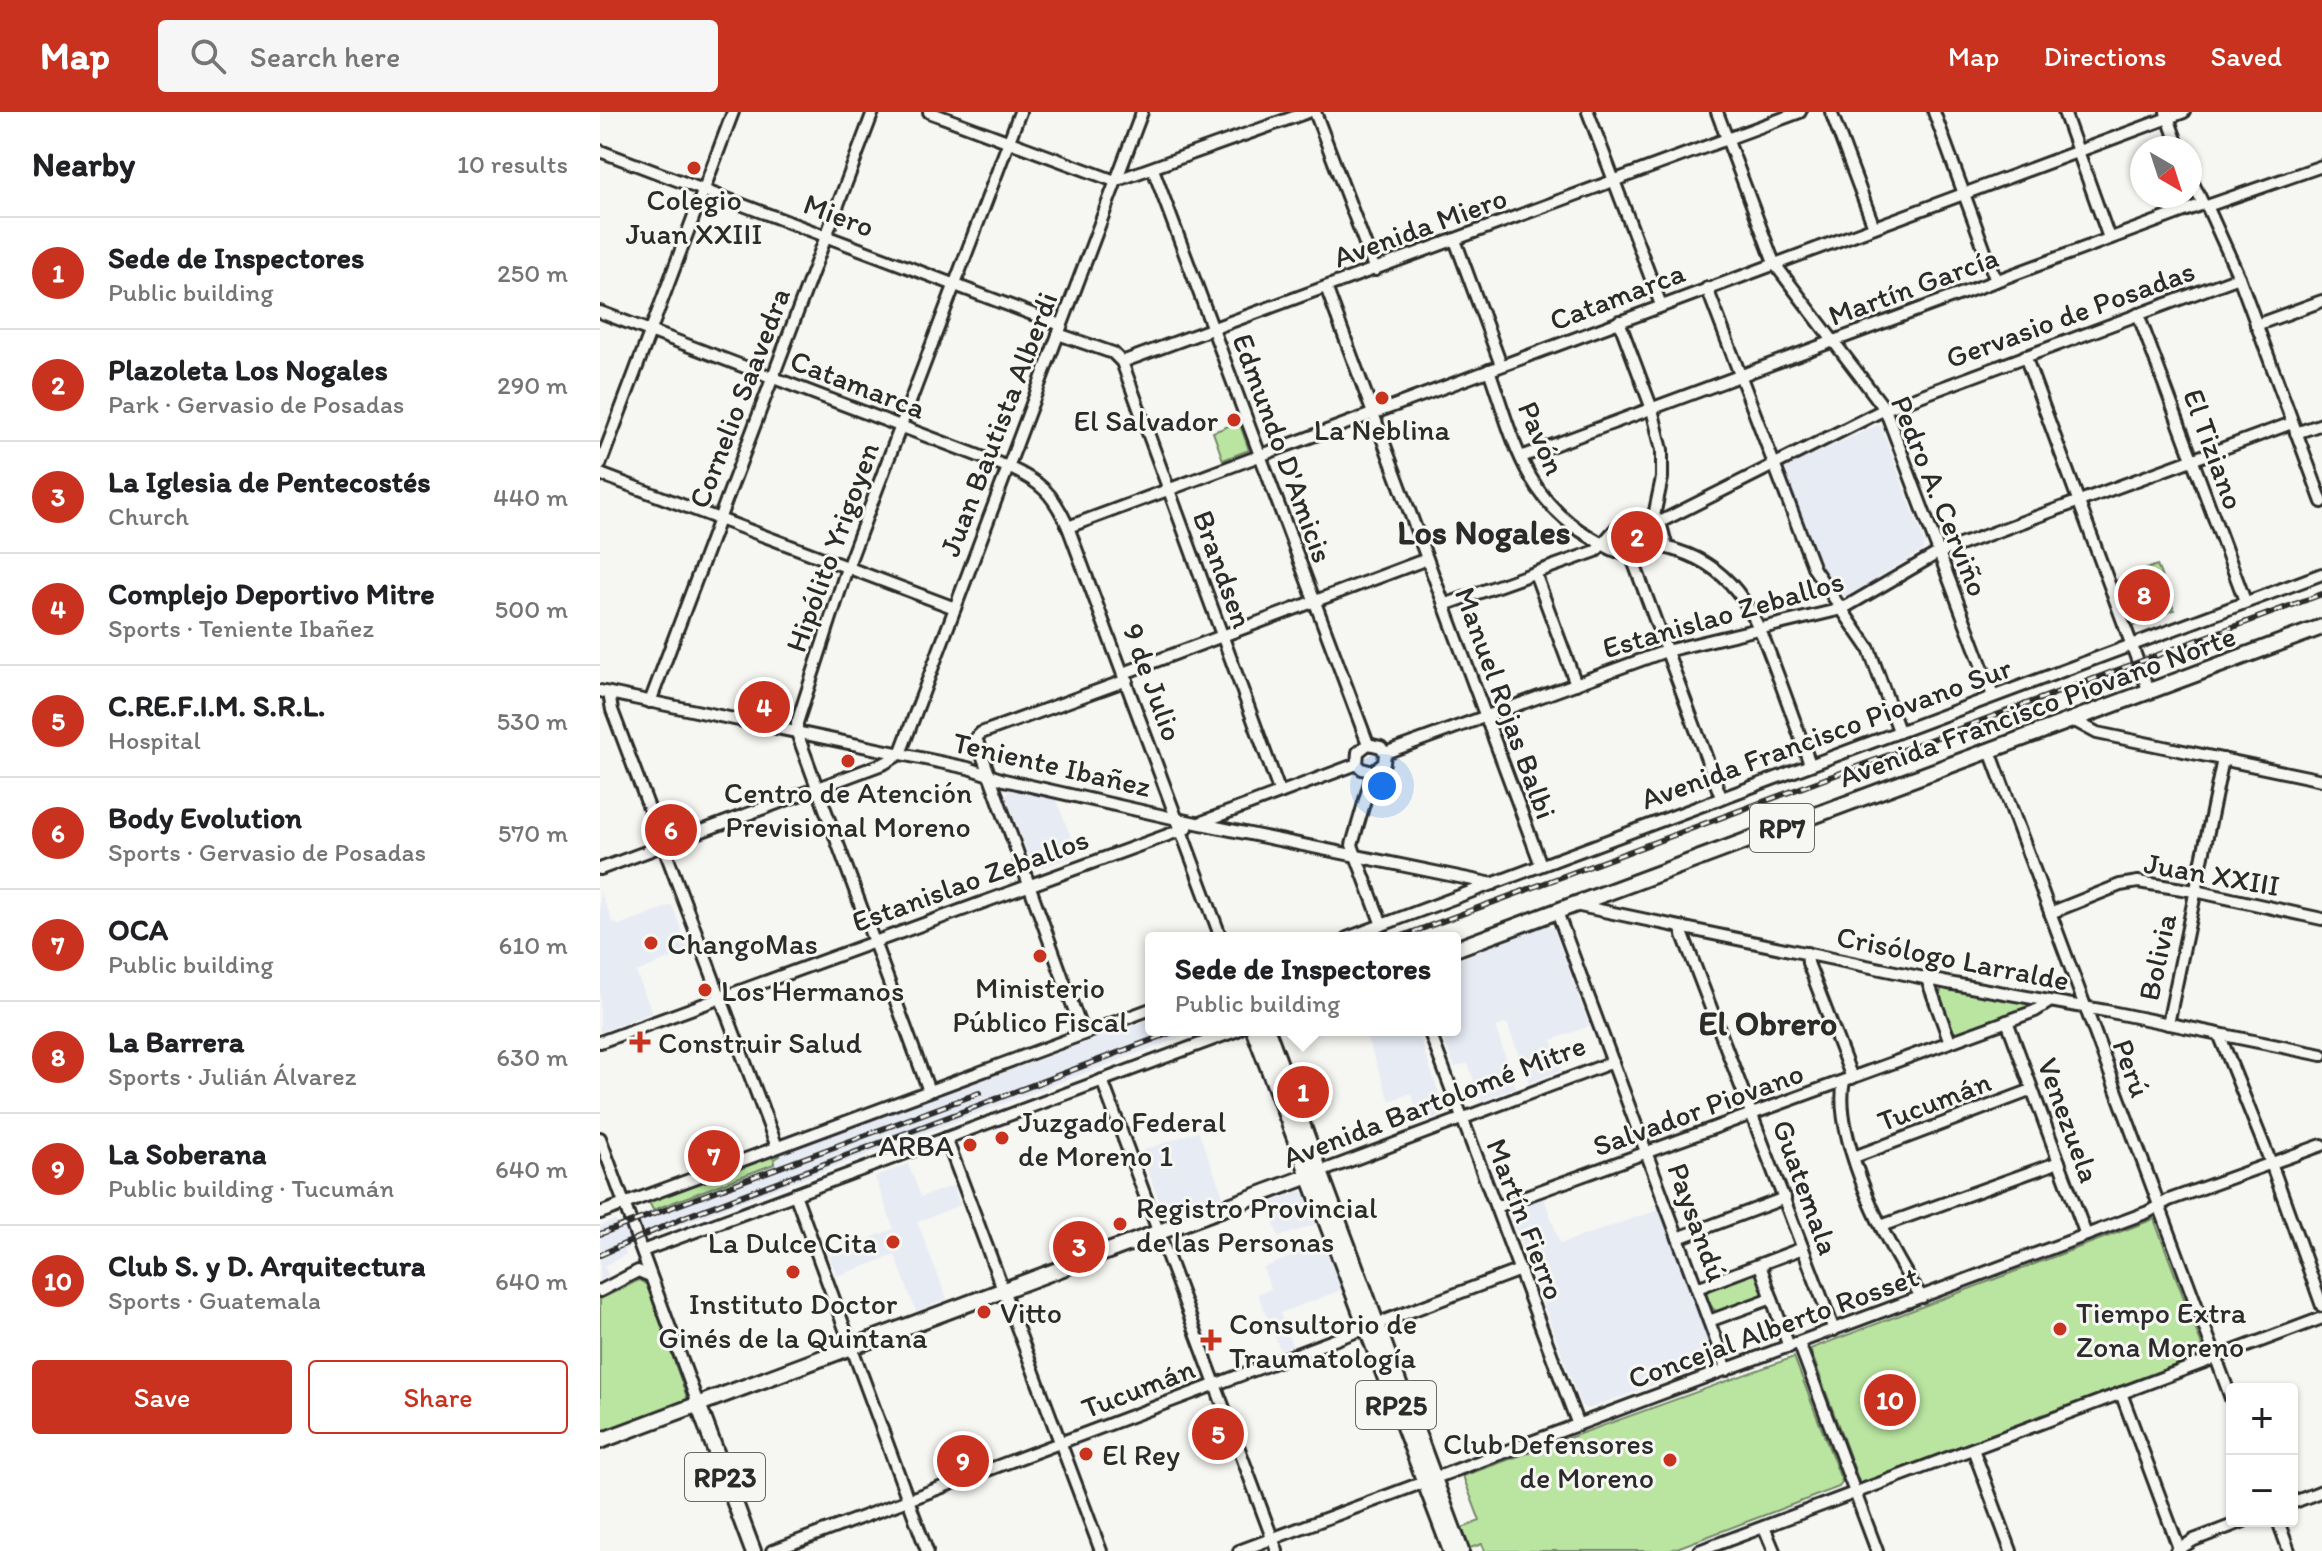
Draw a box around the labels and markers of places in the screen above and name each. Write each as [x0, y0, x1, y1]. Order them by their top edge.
marker: Colegio Juan XXIII [685, 159, 703, 177]
place label: Colegio Juan XXIII [625, 181, 763, 252]
marker: La Neblina [1373, 389, 1391, 407]
place label: El Salvador [1073, 402, 1219, 439]
marker: El Salvador [1225, 411, 1243, 429]
place label: La Neblina [1314, 411, 1451, 448]
pin: 2 [1611, 507, 1663, 567]
pin: 8 [2118, 565, 2170, 625]
pin: 4 [738, 677, 790, 737]
marker: Centro de Atención Previsional Moreno [839, 752, 857, 770]
place label: Centro de Atención Previsional Moreno [724, 774, 972, 845]
pin: 6 [645, 800, 697, 860]
place label: ChangoMas [667, 925, 818, 962]
marker: ChangoMas [642, 934, 660, 952]
marker: Ministerio Público Fiscal [1031, 947, 1049, 965]
place label: Ministerio Público Fiscal [952, 969, 1128, 1040]
place label: Los Hermanos [721, 972, 904, 1009]
marker: Los Hermanos [696, 981, 714, 999]
place label: Construir Salud [658, 1024, 863, 1061]
marker: Construir Salud [629, 1031, 651, 1053]
pin: 1 [1277, 1062, 1329, 1122]
place label: Juzgado Federal de Moreno 1 [1018, 1103, 1227, 1174]
pin: 7 [688, 1126, 740, 1186]
place label: ARBA [879, 1127, 954, 1164]
marker: Juzgado Federal de Moreno 1 [993, 1129, 1011, 1147]
marker: ARBA [961, 1136, 979, 1154]
place label: Registro Provincial de las Personas [1136, 1189, 1378, 1260]
marker: Registro Provincial de las Personas [1111, 1215, 1129, 1233]
pin: 3 [1053, 1217, 1105, 1277]
place label: La Dulce Cita [708, 1224, 877, 1261]
marker: La Dulce Cita [884, 1233, 902, 1251]
marker: Instituto Doctor Ginés de la Quintana [784, 1263, 802, 1281]
place label: Instituto Doctor Ginés de la Quintana [658, 1285, 928, 1356]
place label: Vitto [1000, 1294, 1062, 1331]
place label: Tiempo Extra Zona Moreno [2076, 1294, 2247, 1365]
marker: Vitto [975, 1303, 993, 1321]
place label: Consultorio de Traumatología [1229, 1305, 1417, 1376]
marker: Tiempo Extra Zona Moreno [2051, 1320, 2069, 1338]
marker: Consultorio de Traumatología [1200, 1329, 1222, 1351]
pin: 10 [1864, 1370, 1916, 1430]
pin: 5 [1192, 1404, 1244, 1464]
place label: Club Defensores de Moreno [1443, 1425, 1654, 1496]
pin: 9 [937, 1431, 989, 1491]
place label: El Rey [1102, 1436, 1180, 1473]
marker: El Rey [1077, 1445, 1095, 1463]
marker: Club Defensores de Moreno [1661, 1451, 1679, 1469]

